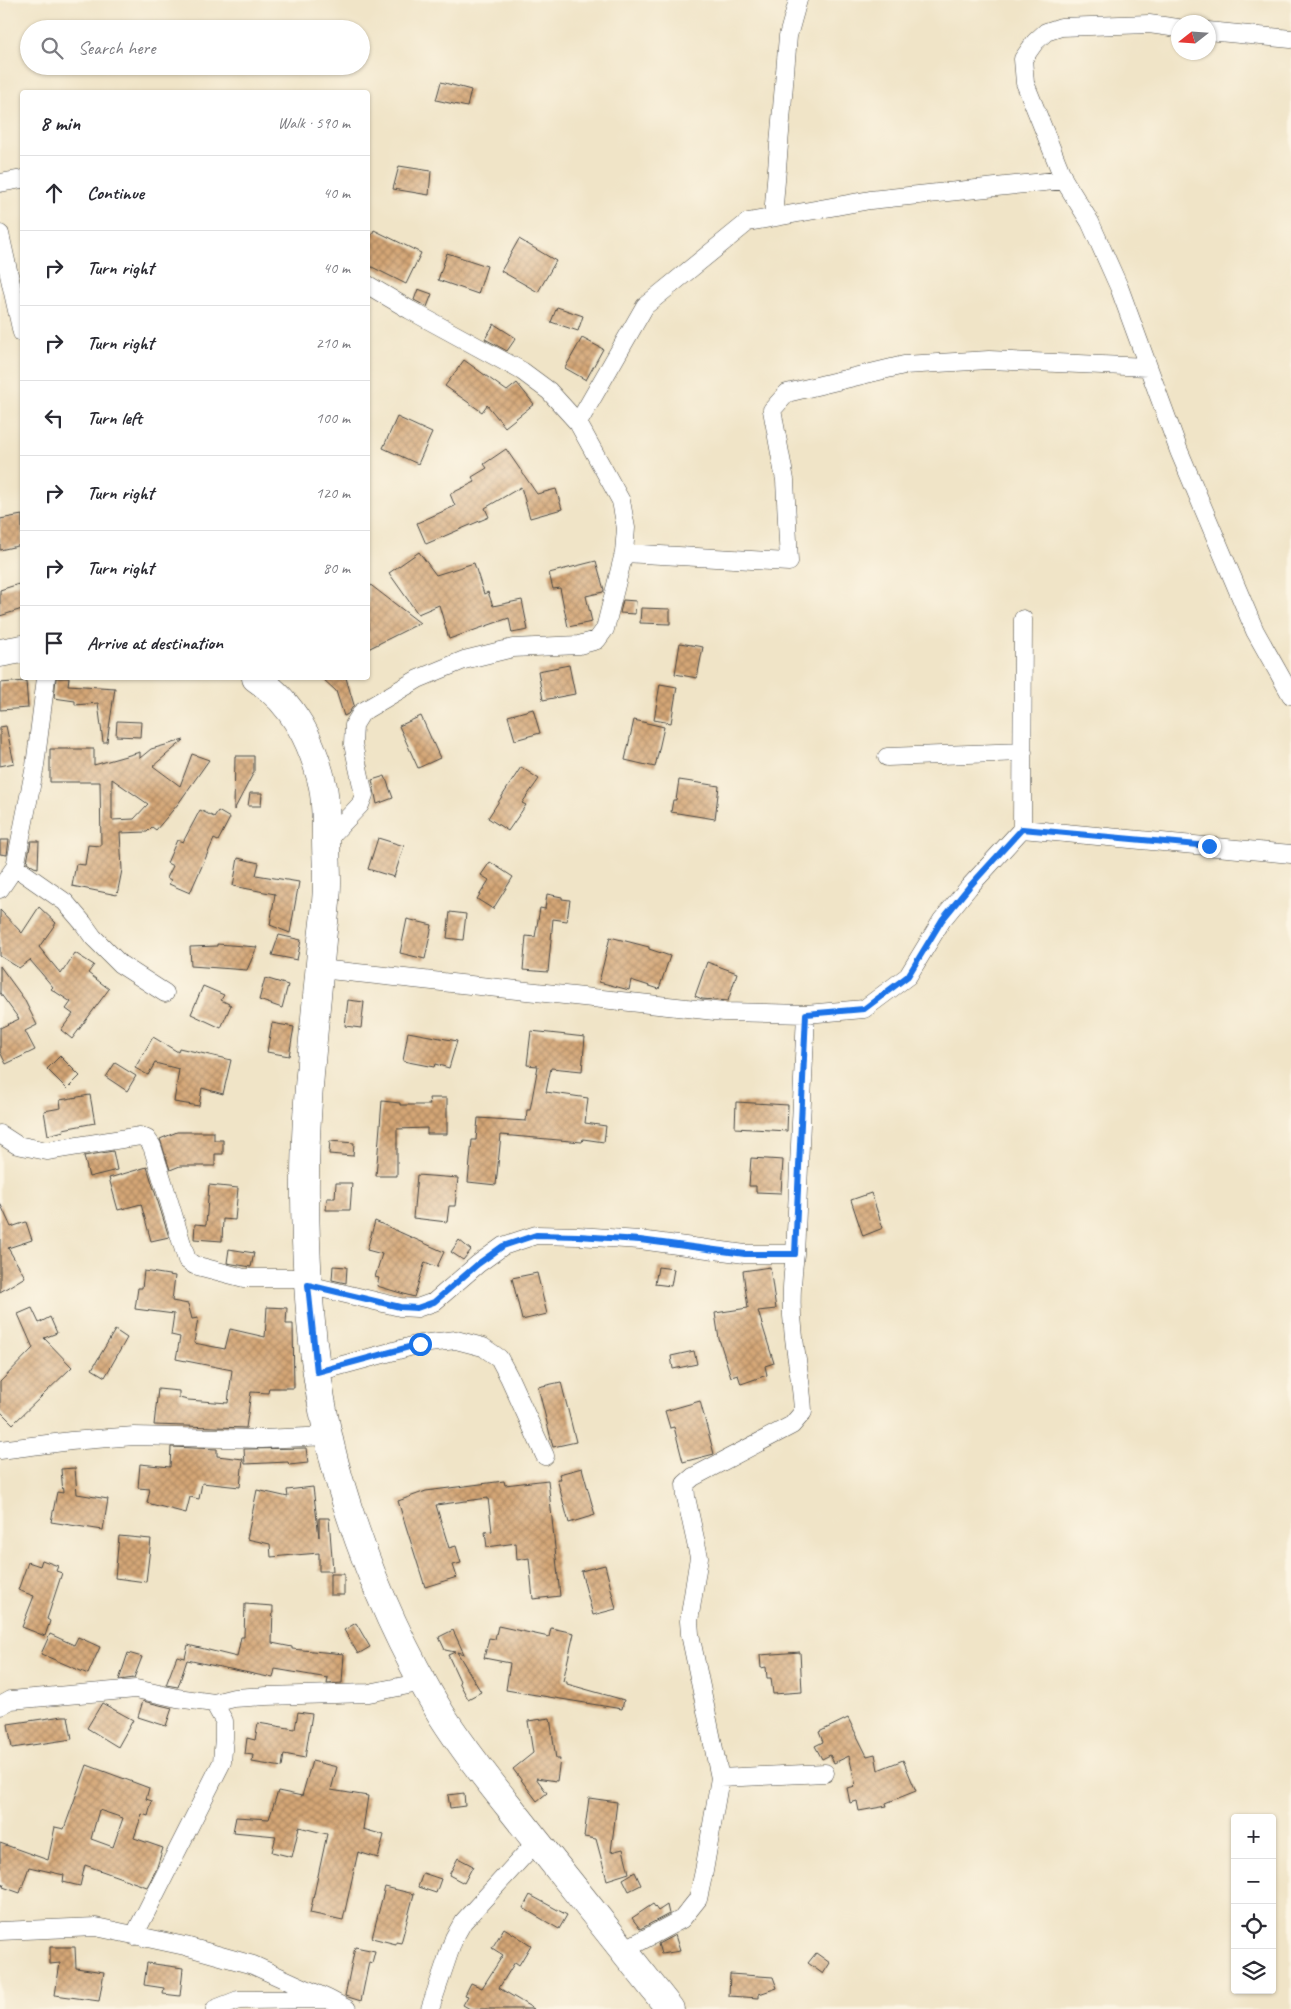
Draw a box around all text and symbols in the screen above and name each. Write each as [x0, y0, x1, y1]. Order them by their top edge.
north arrow [1171, 15, 1216, 60]
search box [20, 20, 370, 75]
icon: search [38, 34, 66, 62]
text: Search here [78, 36, 155, 60]
text: 8 min [40, 110, 80, 136]
text: Walk · 590 m [278, 113, 350, 133]
icon: ahead [40, 179, 68, 207]
text: Continue [87, 181, 144, 205]
text: 40 m [323, 183, 350, 203]
icon: right [40, 254, 68, 282]
text: Turn right [87, 256, 154, 280]
text: 40 m [323, 258, 350, 278]
icon: right [40, 329, 68, 357]
text: Turn right [87, 331, 154, 355]
text: 210 m [316, 333, 350, 353]
icon: left [40, 404, 68, 432]
text: Turn left [87, 406, 142, 430]
text: 100 m [316, 408, 350, 428]
icon: right [40, 479, 68, 507]
text: Turn right [87, 481, 154, 505]
text: 120 m [316, 483, 350, 503]
icon: right [40, 554, 68, 582]
text: Turn right [87, 556, 154, 580]
text: 80 m [323, 558, 350, 578]
icon: arrive [40, 629, 68, 657]
text: Arrive at destination [87, 631, 223, 655]
route end [1198, 835, 1221, 858]
route start [409, 1333, 432, 1356]
map controls [1231, 1814, 1276, 1994]
button: + [1231, 1814, 1276, 1859]
button: − [1231, 1859, 1276, 1904]
button: locate [1231, 1904, 1276, 1949]
button: layers [1231, 1949, 1276, 1994]

